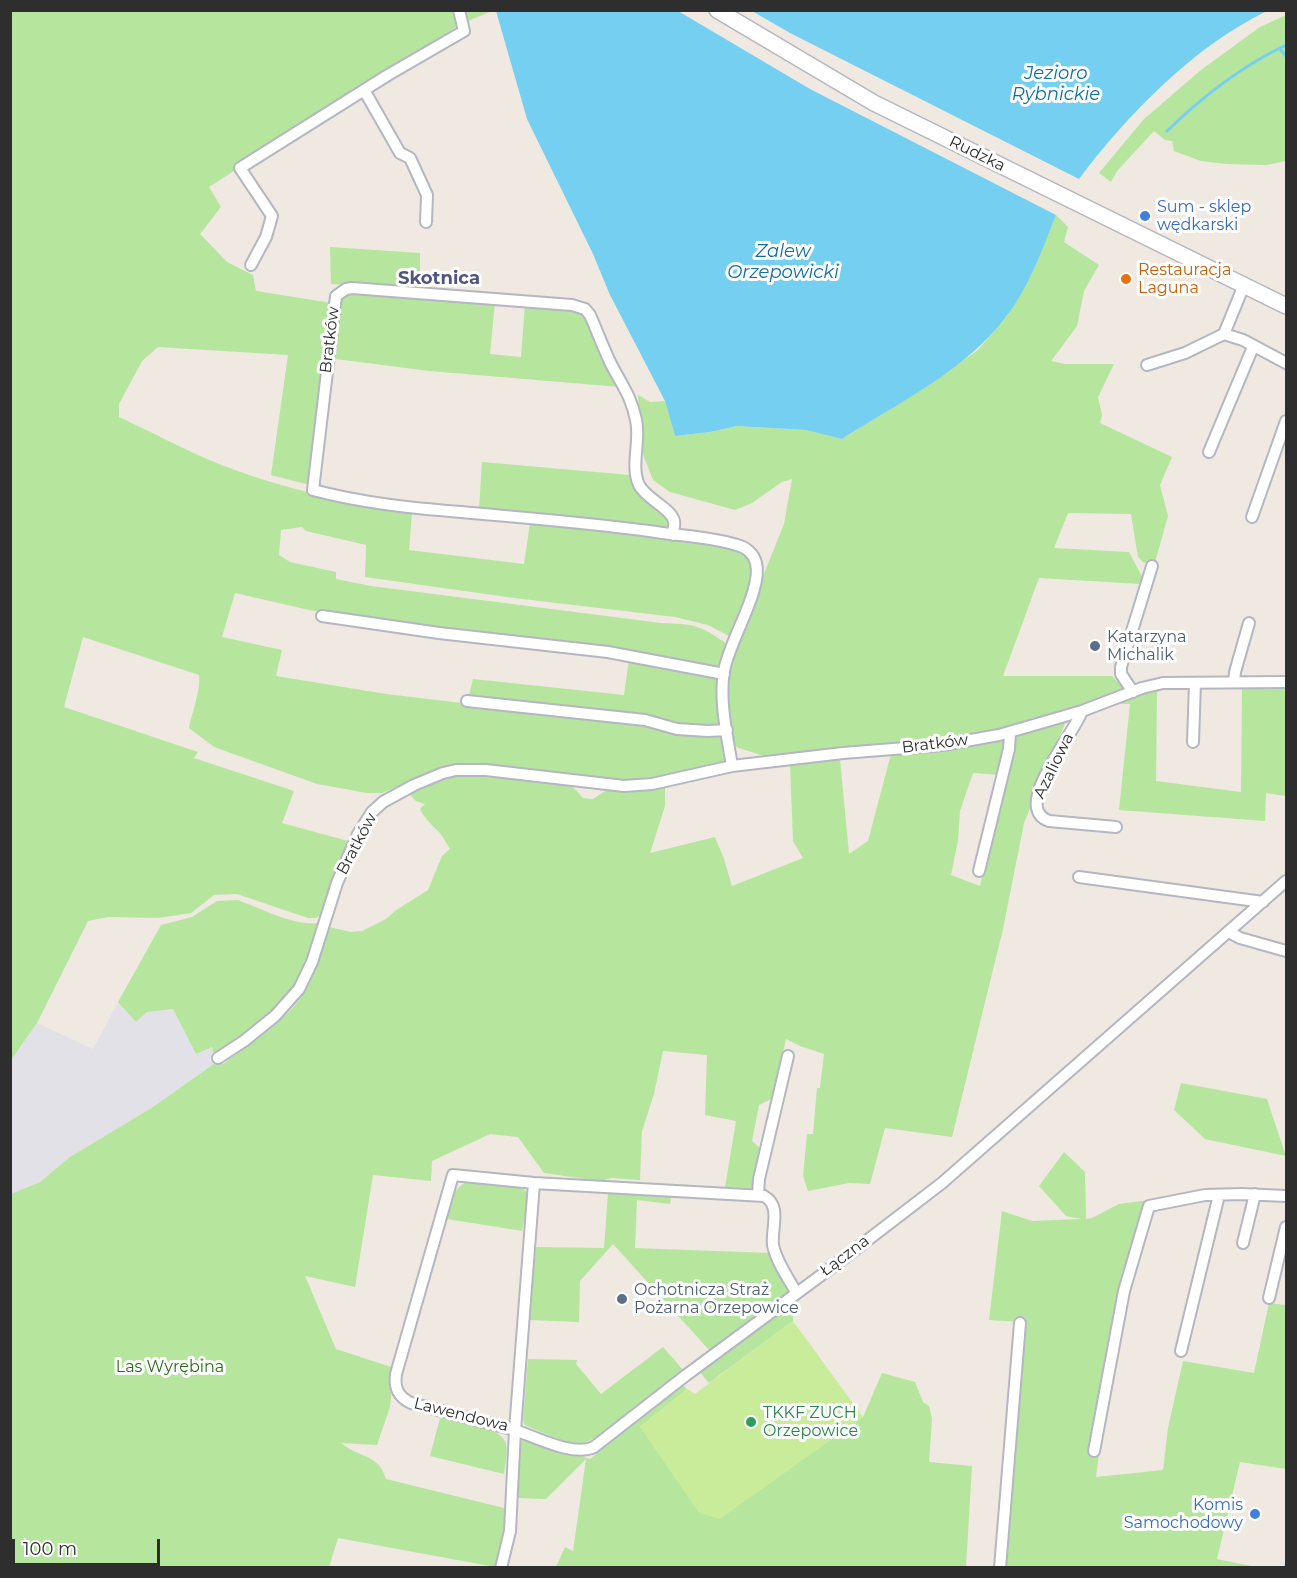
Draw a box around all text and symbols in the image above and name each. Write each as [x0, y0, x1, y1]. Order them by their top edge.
water label: Jezioro Rybnickie [1012, 63, 1100, 106]
street label: Rudzka [946, 132, 1008, 176]
place label: Sum - sklep wędkarski [1157, 197, 1251, 235]
marker: Sum - sklep wędkarski [1138, 209, 1152, 223]
water label: Zalew Orzepowicki [727, 241, 839, 284]
place label: Restauracja Laguna [1138, 260, 1231, 298]
district label: Skotnica [398, 268, 480, 290]
marker: Restauracja Laguna [1119, 272, 1133, 286]
street label: Bratków [316, 306, 344, 374]
place label: Katarzyna Michalik [1107, 627, 1186, 665]
marker: Katarzyna Michalik [1088, 639, 1102, 653]
street label: Bratków [901, 730, 969, 758]
street label: Azaliowa [1030, 730, 1078, 802]
street label: Bratków [333, 810, 381, 878]
street label: Łączna [817, 1231, 873, 1281]
place label: Ochotnicza Straż Pożarna Orzepowice [634, 1280, 799, 1318]
marker: Ochotnicza Straż Pożarna Orzepowice [615, 1292, 629, 1306]
park label: Las Wyrębina [116, 1357, 224, 1377]
street label: Lawendowa [412, 1394, 510, 1436]
place label: TKKF ZUCH Orzepowice [763, 1403, 858, 1441]
marker: TKKF ZUCH Orzepowice [744, 1415, 758, 1429]
place label: Komis Samochodowy [1124, 1495, 1243, 1533]
marker: Komis Samochodowy [1248, 1507, 1262, 1521]
scale bar [15, 1527, 164, 1565]
text: 100 m [23, 1538, 77, 1560]

